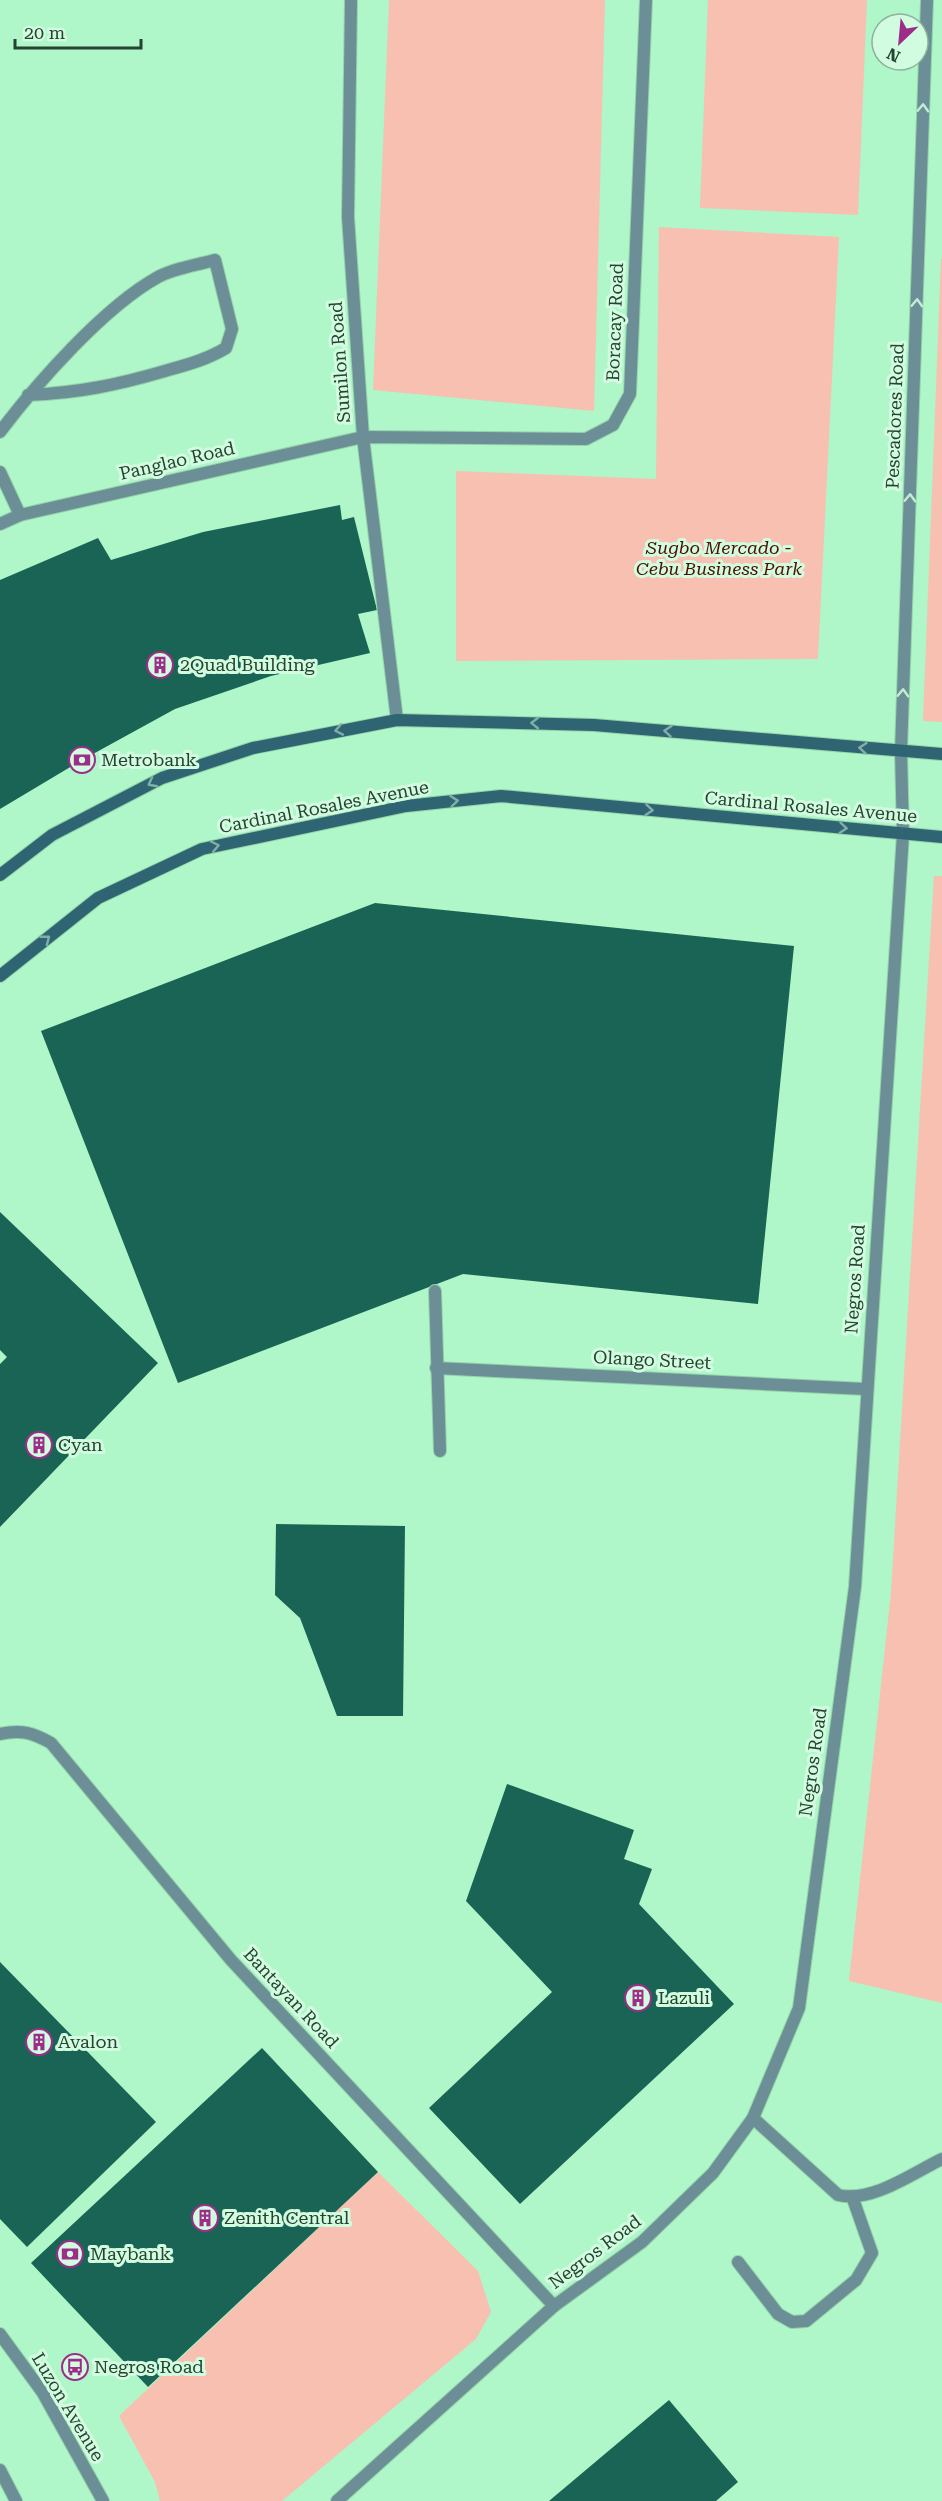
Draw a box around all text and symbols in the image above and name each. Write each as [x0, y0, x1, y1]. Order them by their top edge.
scale bar [15, 12, 141, 50]
north arrow [870, 12, 930, 72]
text: 20 m [24, 22, 65, 43]
text: N [884, 44, 903, 66]
one-way arrow [917, 104, 930, 113]
street label: Boracay Road [602, 262, 627, 382]
one-way arrow [910, 298, 923, 307]
street label: Sumilon Road [325, 300, 354, 423]
street label: Pescadores Road [881, 342, 908, 489]
street label: Panglao Road [117, 437, 237, 484]
one-way arrow [904, 493, 916, 502]
park label: Sugbo Mercado - Cebu Business Park [636, 537, 802, 579]
building icon: 2Quad Building [145, 650, 175, 680]
place label: 2Quad Building [180, 654, 316, 675]
one-way arrow [897, 688, 910, 697]
one-way arrow [531, 717, 540, 729]
one-way arrow [334, 723, 344, 736]
one-way arrow [664, 725, 673, 738]
one-way arrow [858, 742, 867, 755]
bank icon: Metrobank [67, 745, 97, 775]
place label: Metrobank [101, 749, 197, 770]
one-way arrow [147, 776, 158, 788]
street label: Cardinal Rosales Avenue [217, 776, 431, 837]
street label: Cardinal Rosales Avenue [704, 787, 918, 826]
one-way arrow [450, 795, 459, 807]
one-way arrow [644, 803, 653, 816]
one-way arrow [838, 821, 847, 834]
one-way arrow [210, 840, 220, 853]
one-way arrow [39, 936, 50, 947]
street label: Negros Road [840, 1223, 869, 1334]
street label: Olango Street [592, 1346, 712, 1373]
building icon: Cyan [24, 1430, 54, 1460]
place label: Cyan [58, 1434, 103, 1455]
street label: Negros Road [794, 1706, 831, 1818]
street label: Bantayan Road [239, 1943, 344, 2053]
building icon: Lazuli [623, 1983, 653, 2013]
place label: Lazuli [658, 1987, 710, 2008]
building icon: Avalon [24, 2027, 54, 2057]
place label: Avalon [58, 2031, 118, 2052]
building icon: Zenith Central [190, 2203, 220, 2233]
place label: Zenith Central [224, 2207, 350, 2228]
street label: Negros Road [545, 2210, 645, 2293]
bank icon: Maybank [55, 2239, 85, 2269]
place label: Maybank [90, 2243, 171, 2264]
street label: Luzon Avenue [28, 2349, 109, 2465]
bus stop icon: Negros Road [60, 2352, 90, 2382]
place label: Negros Road [94, 2356, 204, 2377]

